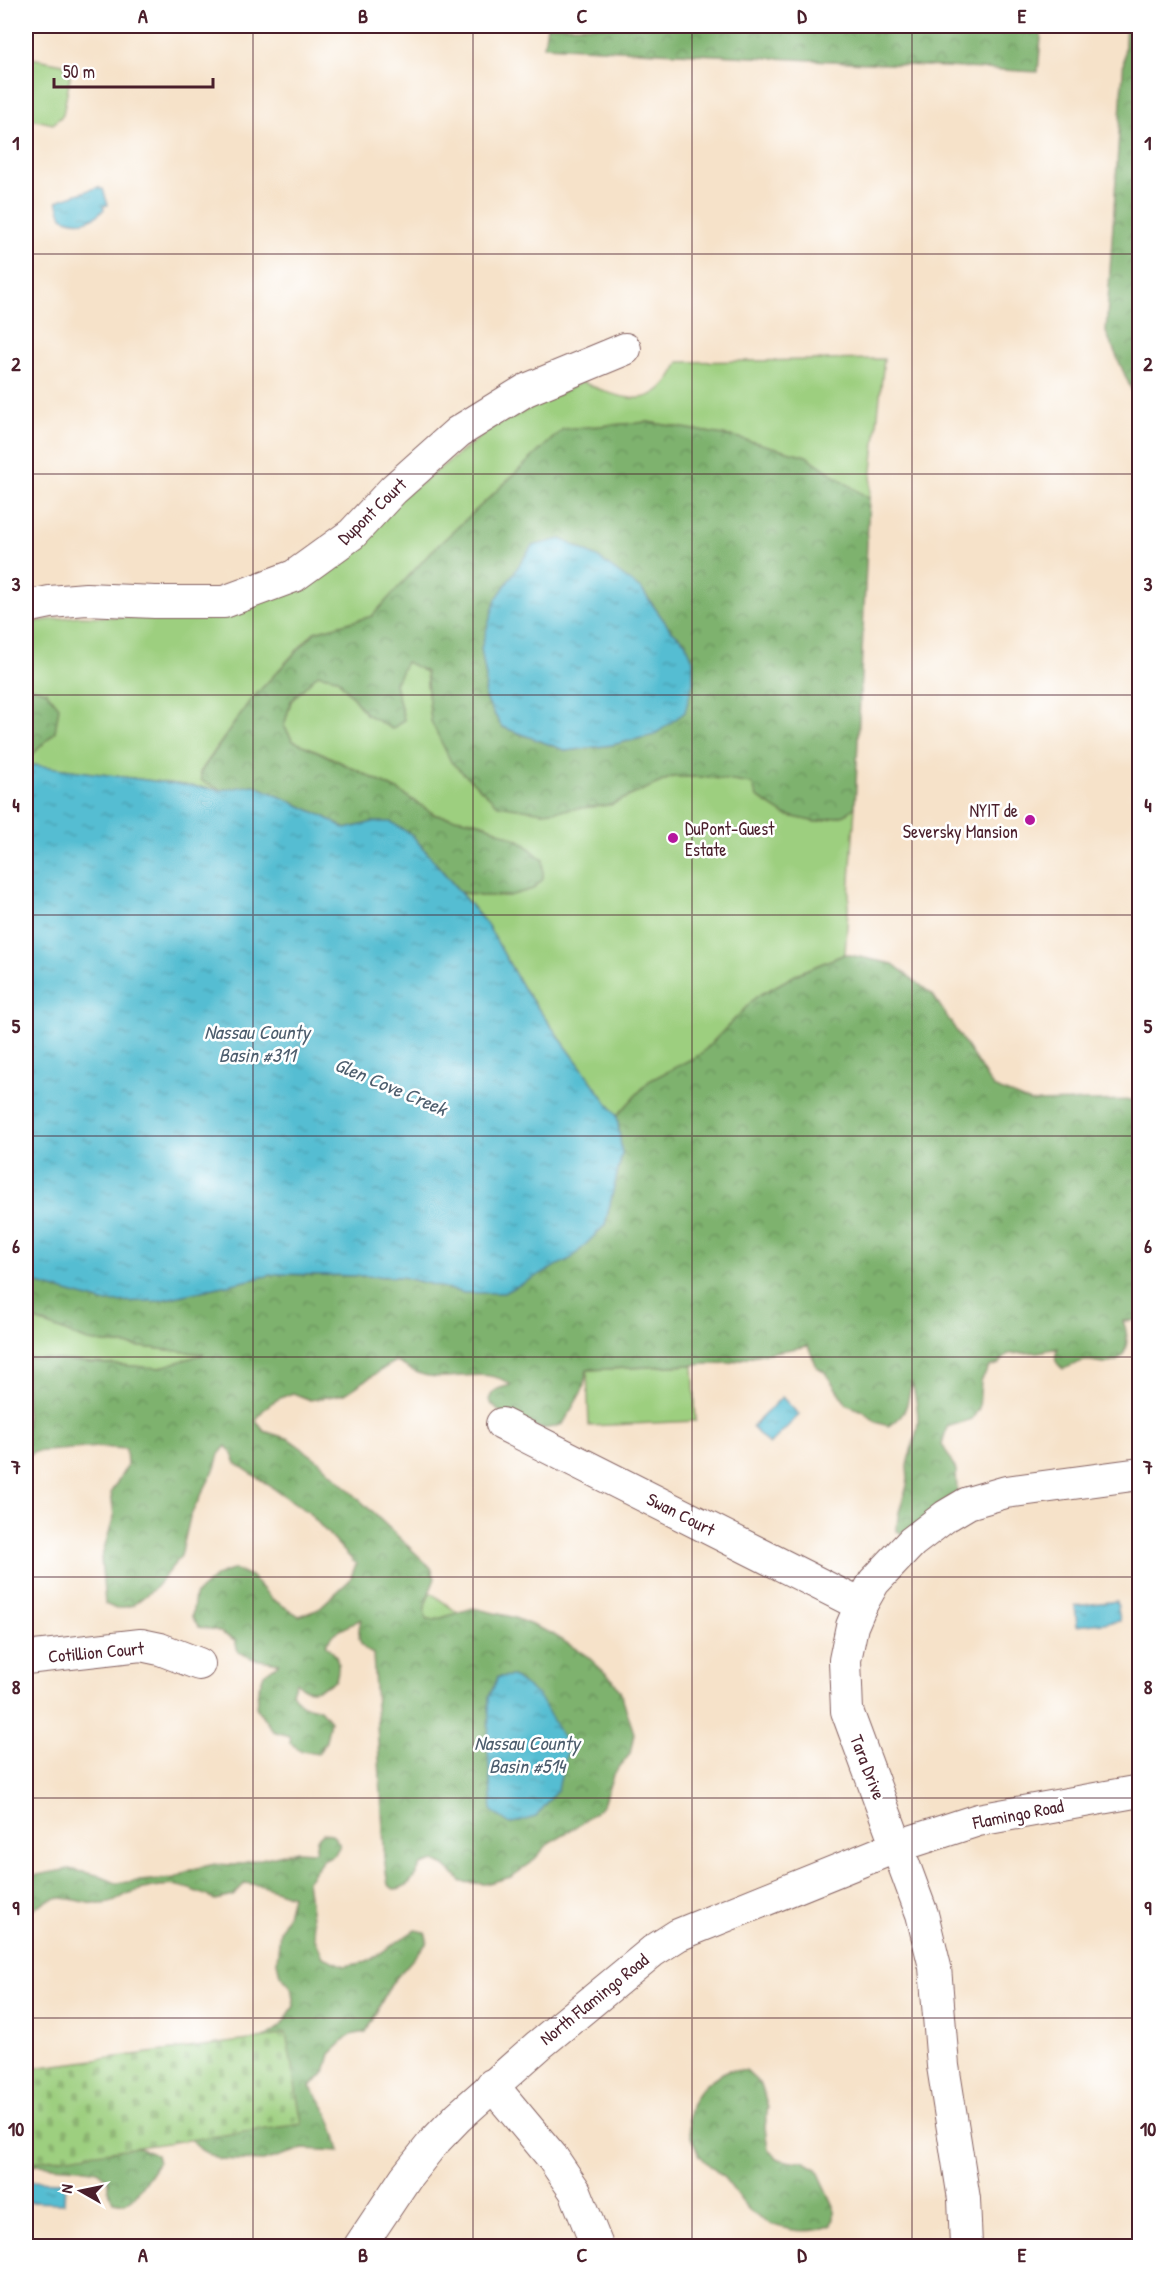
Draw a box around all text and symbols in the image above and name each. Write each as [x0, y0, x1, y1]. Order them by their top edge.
text: A [138, 2, 148, 29]
text: B [358, 2, 368, 29]
text: C [577, 2, 588, 29]
text: D [797, 2, 807, 29]
text: E [1018, 2, 1027, 29]
scale bar [54, 51, 213, 89]
text: 50 m [63, 59, 95, 84]
text: 1 [12, 129, 20, 156]
text: 1 [1144, 129, 1152, 156]
text: 2 [11, 350, 21, 377]
text: 2 [1143, 350, 1153, 377]
street label: Dupont Court [332, 471, 412, 550]
text: 3 [12, 570, 21, 597]
text: 3 [1144, 570, 1153, 597]
text: 4 [12, 791, 20, 818]
text: 4 [1144, 791, 1152, 818]
place label: NYIT de Seversky Mansion [903, 798, 1018, 844]
marker: NYIT de Seversky Mansion [1023, 813, 1037, 827]
place label: DuPont-Guest Estate [685, 816, 775, 862]
marker: DuPont-Guest Estate [666, 831, 680, 845]
text: 5 [12, 1012, 21, 1039]
text: 5 [1144, 1012, 1153, 1039]
water label: Nassau County Basin #311 [204, 1018, 312, 1068]
water label: Glen Cove Creek [331, 1050, 453, 1122]
text: 6 [12, 1232, 20, 1259]
text: 6 [1144, 1232, 1152, 1259]
text: 7 [10, 1453, 21, 1480]
text: 7 [1142, 1453, 1153, 1480]
street label: Swan Court [643, 1486, 720, 1542]
street label: Cotillion Court [47, 1635, 146, 1669]
text: 8 [12, 1673, 21, 1700]
text: 8 [1144, 1673, 1153, 1700]
water label: Nassau County Basin #514 [474, 1729, 582, 1779]
street label: Tara Drive [844, 1731, 892, 1803]
street label: Flamingo Road [970, 1793, 1066, 1835]
text: 9 [12, 1894, 20, 1921]
text: 9 [1144, 1894, 1152, 1921]
street label: North Flamingo Road [534, 1947, 654, 2051]
text: 10 [8, 2115, 24, 2142]
text: 10 [1140, 2115, 1156, 2142]
north arrow [51, 2161, 111, 2221]
text: N [55, 2182, 78, 2195]
text: A [138, 2241, 148, 2268]
text: B [358, 2241, 368, 2268]
text: C [577, 2241, 588, 2268]
text: D [797, 2241, 807, 2268]
text: E [1018, 2241, 1027, 2268]

